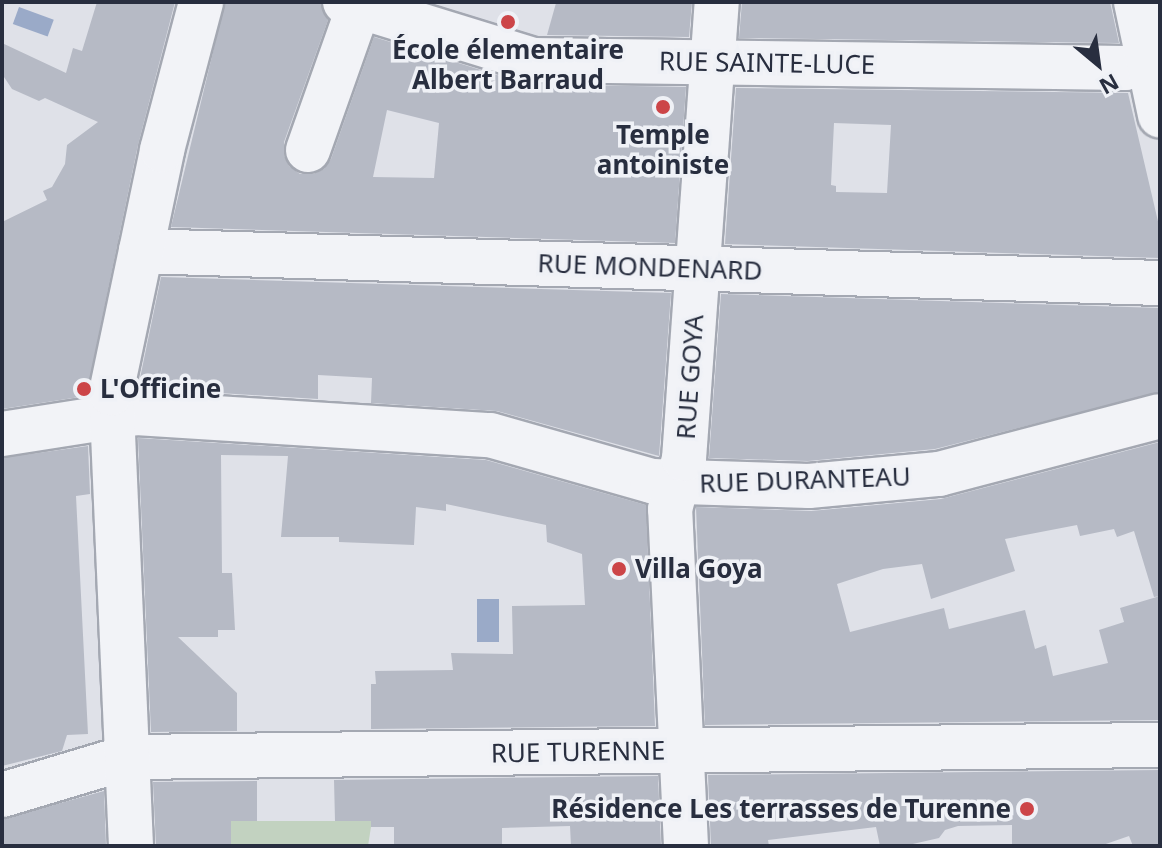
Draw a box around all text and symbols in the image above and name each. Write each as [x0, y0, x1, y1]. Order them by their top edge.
marker: École élementaire Albert Barraud [499, 13, 517, 31]
north arrow [1058, 24, 1138, 104]
place label: École élementaire Albert Barraud [392, 34, 624, 96]
street label: RUE SAINTE-LUCE [659, 46, 875, 80]
text: N [1095, 68, 1125, 102]
marker: Temple antoiniste [654, 98, 672, 116]
place label: Temple antoiniste [597, 119, 729, 180]
street label: RUE MONDENARD [537, 247, 763, 287]
street label: RUE GOYA [670, 313, 710, 441]
place label: L'Officine [100, 373, 221, 405]
marker: L'Officine [75, 380, 93, 398]
street label: RUE DURANTEAU [699, 461, 911, 499]
place label: Villa Goya [635, 553, 762, 585]
marker: Villa Goya [610, 560, 628, 578]
street label: RUE TURENNE [491, 735, 665, 769]
place label: Résidence Les terrasses de Turenne [551, 793, 1011, 825]
marker: Résidence Les terrasses de Turenne [1018, 800, 1036, 818]

